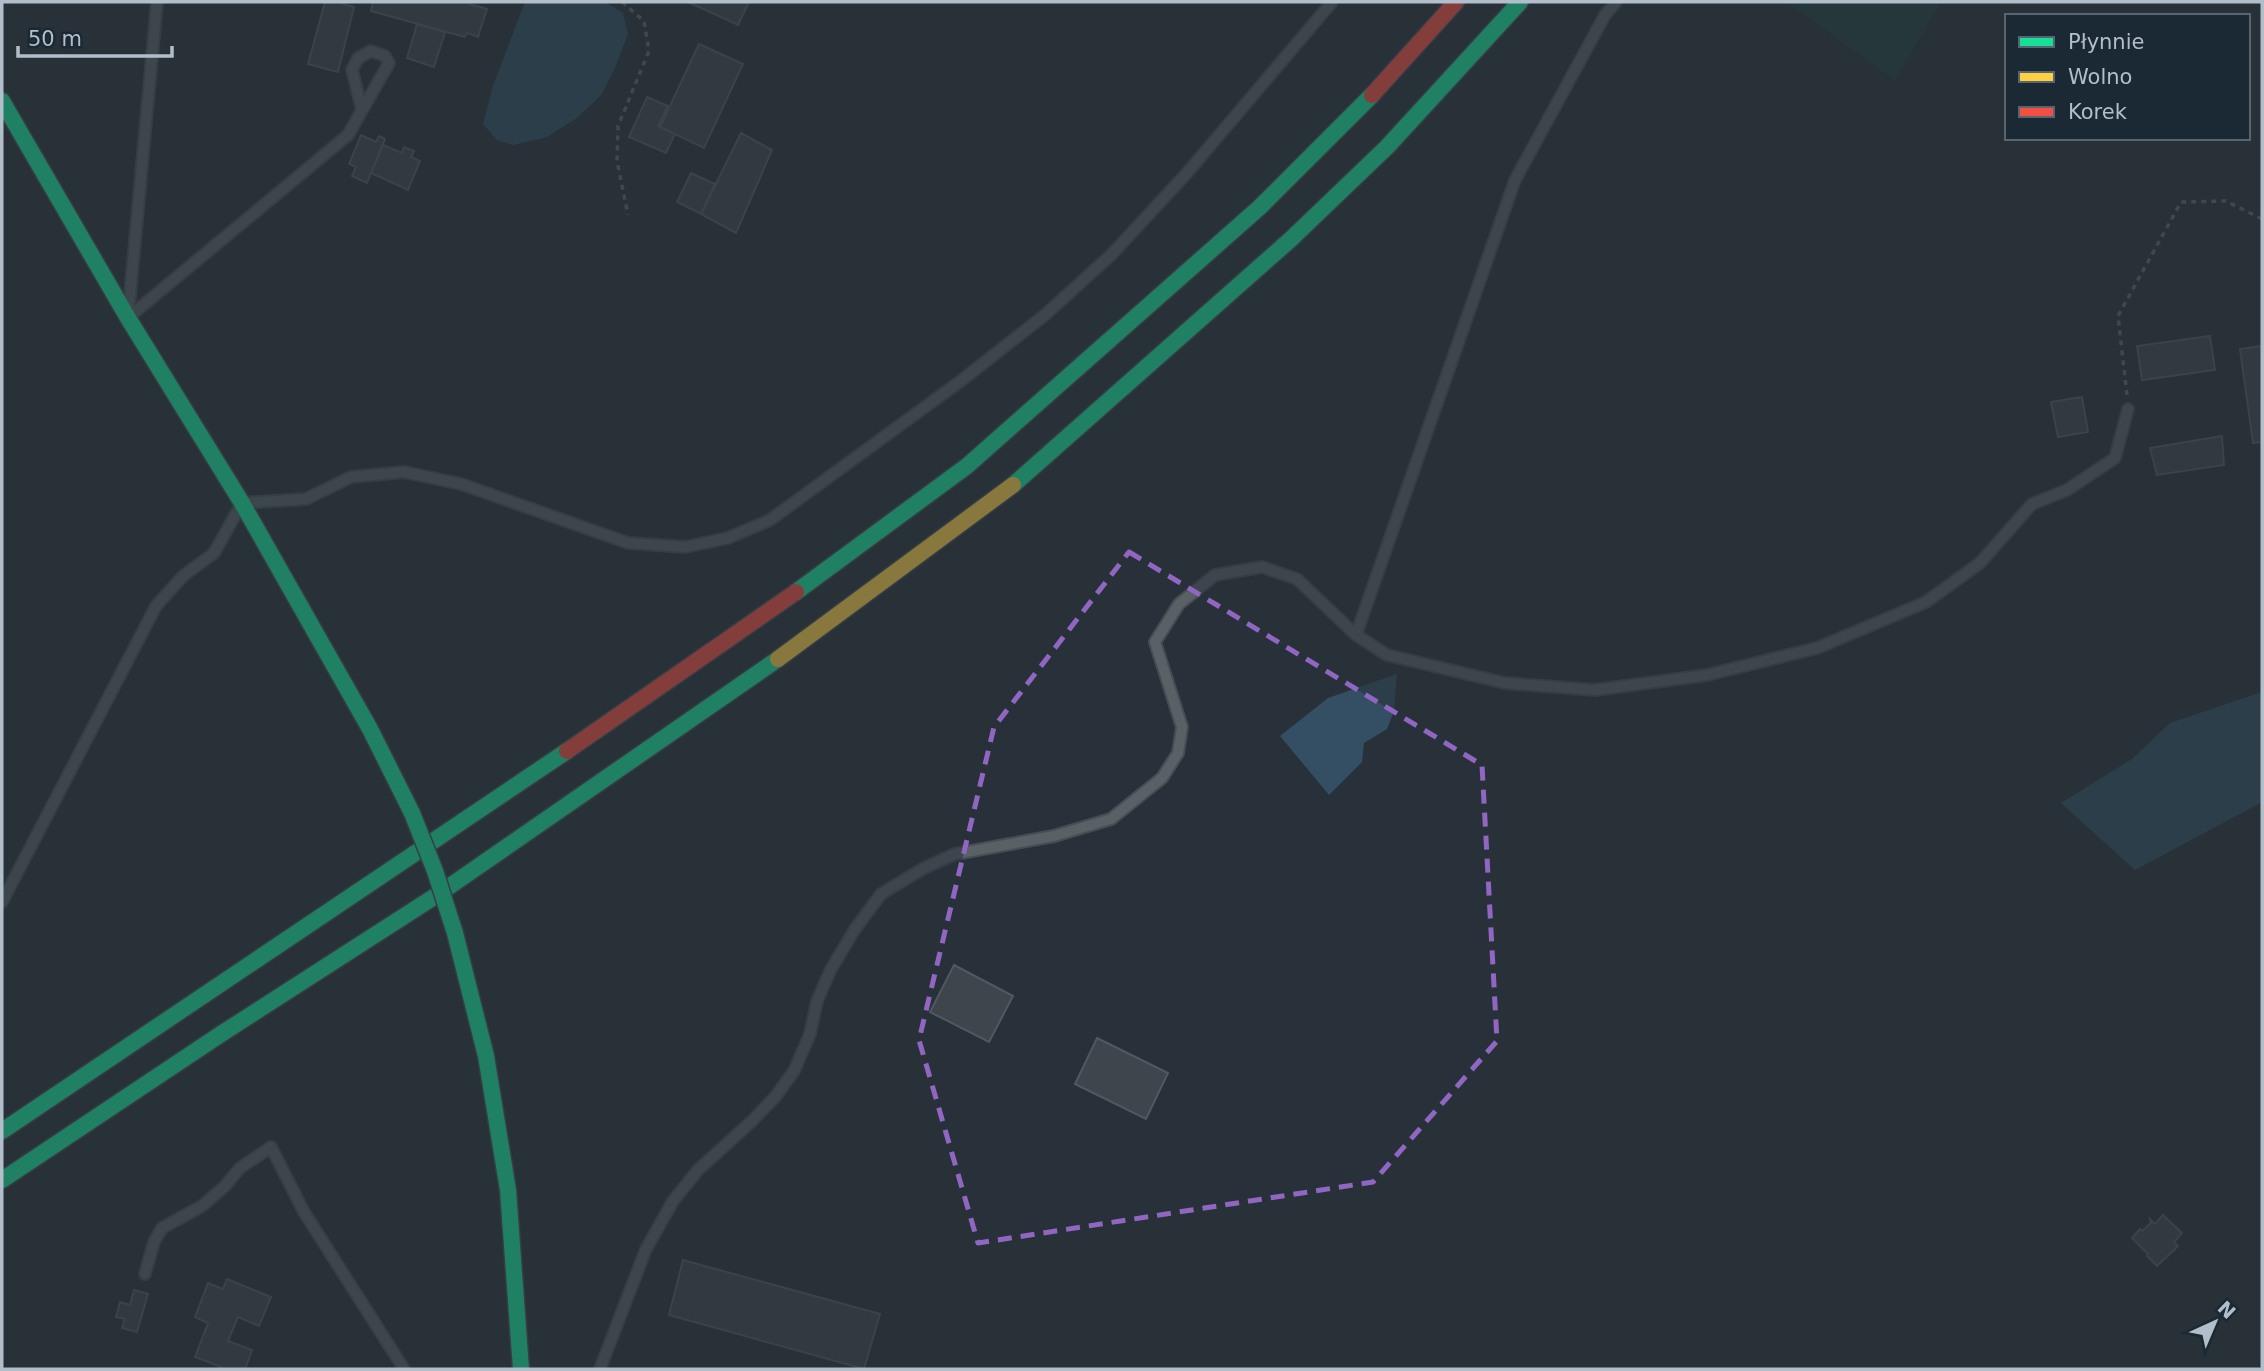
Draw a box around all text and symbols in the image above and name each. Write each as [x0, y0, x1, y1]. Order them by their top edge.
scale bar [18, 14, 172, 58]
legend [2005, 14, 2250, 140]
text: 50 m [28, 27, 82, 51]
text: Płynnie [2068, 30, 2144, 54]
text: Wolno [2068, 65, 2132, 89]
text: Korek [2068, 100, 2128, 124]
north arrow [2180, 1287, 2250, 1357]
text: N [2213, 1296, 2240, 1323]

